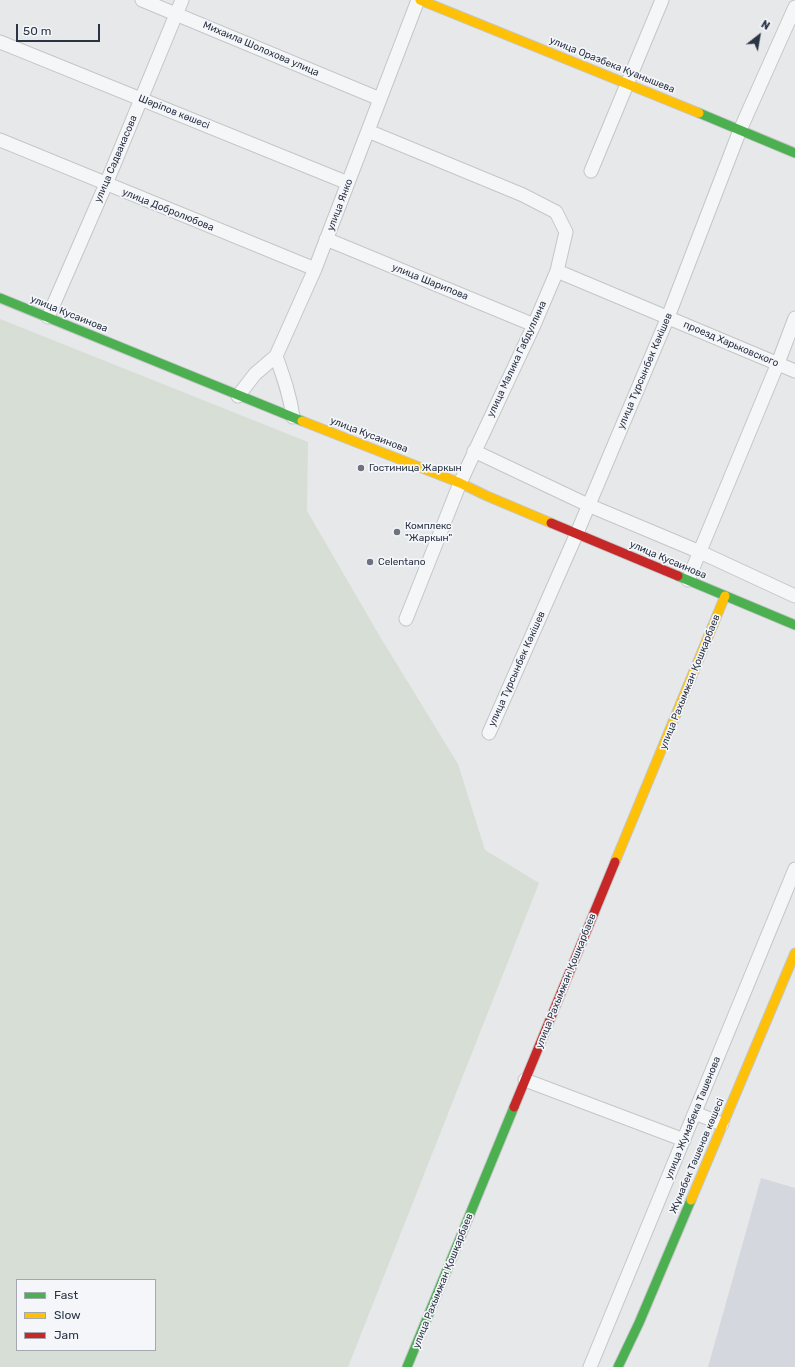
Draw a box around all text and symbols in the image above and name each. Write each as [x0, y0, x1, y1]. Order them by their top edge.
scale bar [18, 16, 102, 42]
north arrow [739, 16, 779, 56]
text: N [759, 18, 772, 33]
street label: Михаила Шолохова улица [201, 19, 321, 79]
text: 50 m [23, 24, 51, 38]
street label: улица Оразбека Куанышева [548, 34, 676, 96]
street label: Шәріпов көшесі [137, 92, 211, 132]
street label: улица Садвакасова [92, 113, 140, 205]
street label: улица Янко [325, 177, 355, 233]
street label: улица Добролюбова [120, 186, 216, 234]
street label: улица Шарипова [390, 261, 470, 303]
street label: улица Кусаинова [29, 293, 109, 335]
street label: улица Малика Габдуллина [485, 299, 549, 419]
street label: улица Тұрсынбек Кәкішев [615, 311, 675, 431]
street label: проезд Харьковского [682, 318, 780, 370]
street label: улица Кусаинова [328, 415, 410, 455]
place label: Гостиница Жаркын [369, 462, 462, 474]
marker: Гостиница Жаркын [356, 463, 366, 473]
place label: Комплекс "Жаркын" [405, 520, 452, 544]
marker: Комплекс "Жаркын" [392, 527, 402, 537]
street label: улица Кусаинова [628, 538, 708, 582]
place label: Celentano [378, 556, 426, 568]
marker: Celentano [365, 557, 375, 567]
street label: улица Тұрсынбек Кәкішев [486, 609, 548, 729]
street label: улица Рахымжан Қошқарбаев [657, 613, 723, 751]
street label: улица Рахымжан Қошқарбаев [533, 912, 599, 1050]
street label: улица Жумабека Ташенова [663, 1055, 723, 1181]
street label: Жұмабек Тәшенов көшесі [667, 1097, 727, 1215]
street label: улица Рахымжан Қошқарбаев [410, 1212, 476, 1350]
legend [16, 1279, 156, 1351]
text: Fast [54, 1288, 78, 1302]
text: Slow [54, 1308, 81, 1322]
text: Jam [54, 1328, 79, 1342]

